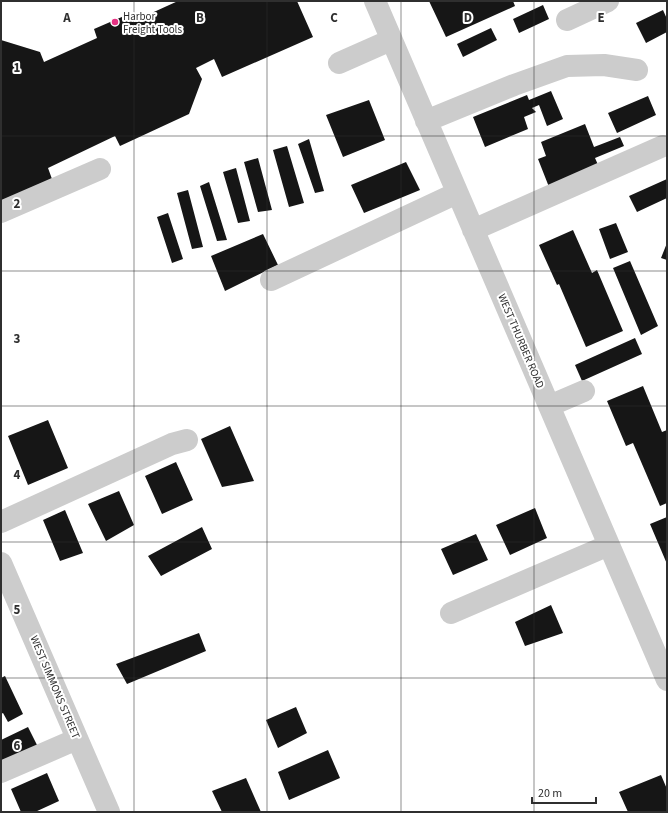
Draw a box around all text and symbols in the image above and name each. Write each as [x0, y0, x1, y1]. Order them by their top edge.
text: A [62, 9, 71, 27]
place label: Harbor Freight Tools [123, 9, 182, 37]
text: B [196, 9, 204, 27]
text: C [330, 9, 338, 27]
text: D [464, 9, 472, 27]
text: E [597, 9, 605, 27]
marker: Harbor Freight Tools [110, 17, 120, 27]
text: 1 [14, 59, 21, 77]
text: 2 [14, 195, 21, 213]
street label: WEST THURBER ROAD [494, 291, 548, 391]
text: 3 [14, 330, 21, 348]
text: 4 [14, 466, 21, 484]
text: 5 [14, 601, 21, 619]
street label: WEST SIMMONS STREET [26, 633, 84, 741]
text: 6 [14, 737, 21, 755]
scale bar [532, 779, 596, 805]
text: 20 m [538, 785, 562, 802]

